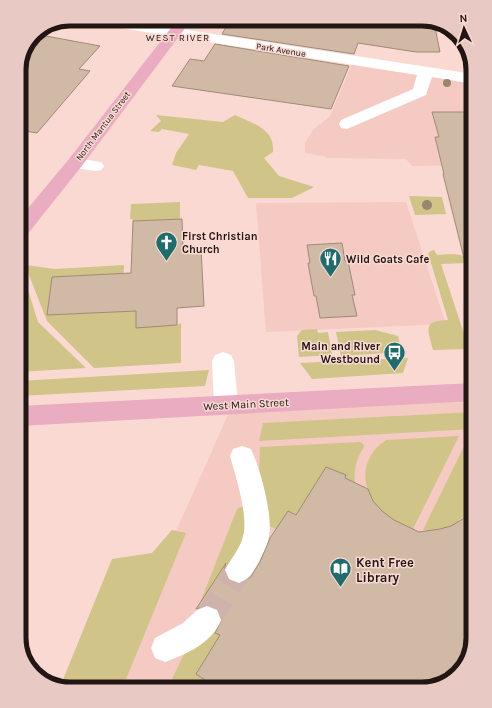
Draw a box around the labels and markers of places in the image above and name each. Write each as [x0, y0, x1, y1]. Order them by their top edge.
church icon: First Christian Church [153, 229, 179, 262]
place label: First Christian Church [182, 230, 258, 256]
restaurant icon: Wild Goats Cafe [318, 246, 344, 279]
place label: Wild Goats Cafe [346, 253, 429, 266]
bus stop icon: Main and River Westbound [382, 339, 408, 372]
place label: Main and River Westbound [301, 340, 381, 366]
place label: Kent Free Library [356, 555, 414, 585]
library icon: Kent Free Library [328, 556, 354, 589]

